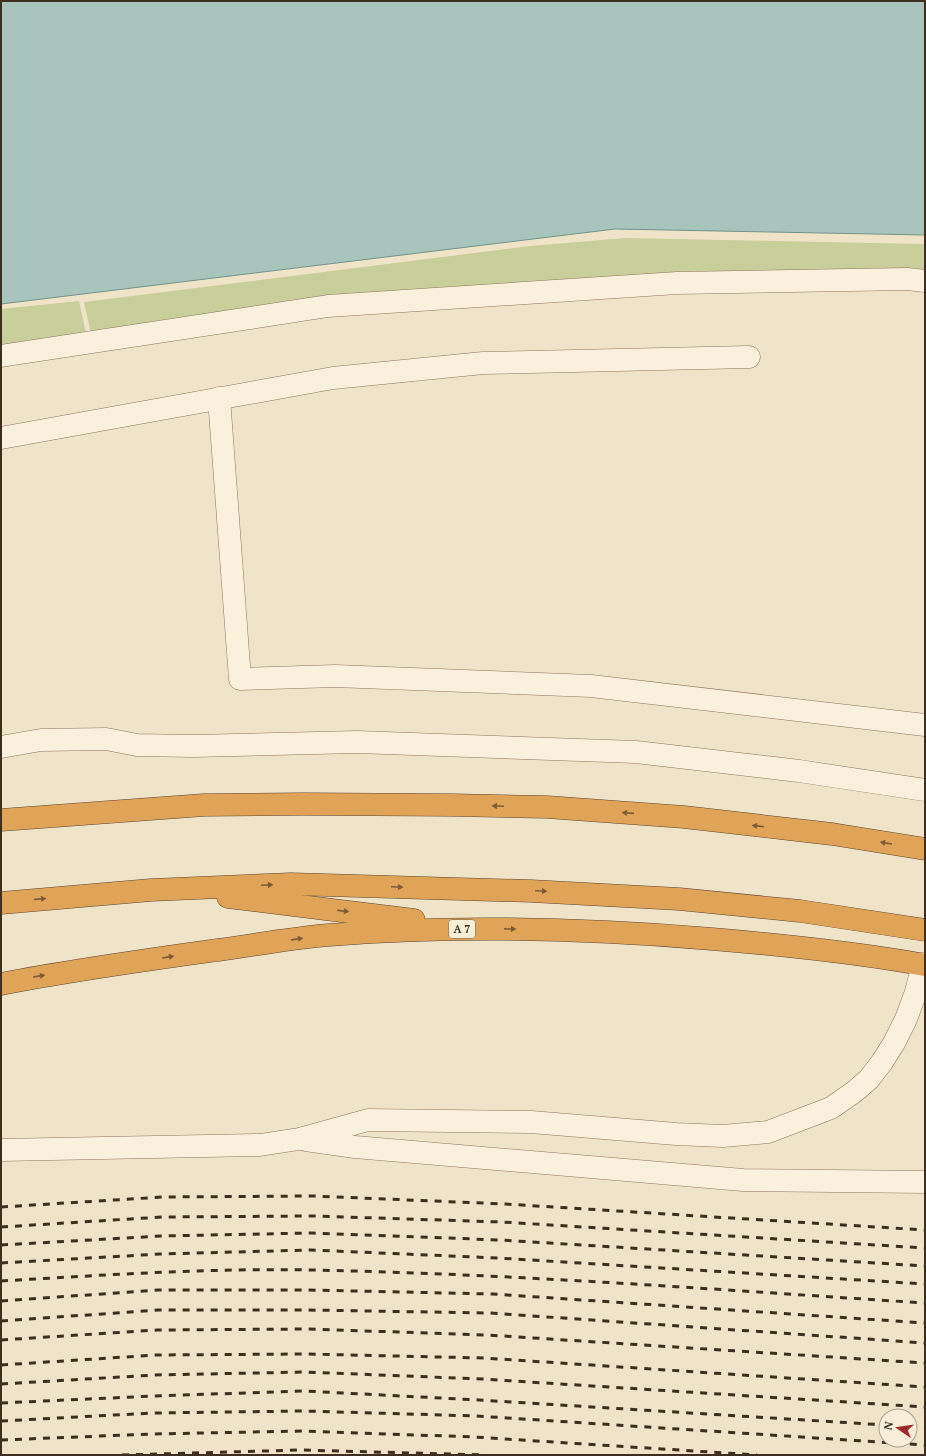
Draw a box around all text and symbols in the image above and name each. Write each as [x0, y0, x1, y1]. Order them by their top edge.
one-way arrow [491, 803, 504, 809]
one-way arrow [622, 810, 634, 817]
one-way arrow [752, 823, 764, 829]
one-way arrow [880, 840, 893, 846]
one-way arrow [261, 882, 274, 888]
one-way arrow [391, 884, 404, 890]
one-way arrow [535, 888, 547, 895]
one-way arrow [34, 896, 46, 903]
one-way arrow [336, 908, 349, 914]
road number: A 7 [449, 920, 475, 938]
one-way arrow [504, 926, 517, 932]
one-way arrow [291, 936, 303, 942]
one-way arrow [162, 954, 174, 960]
one-way arrow [33, 973, 45, 979]
north arrow [878, 1408, 918, 1448]
text: N [880, 1419, 896, 1431]

